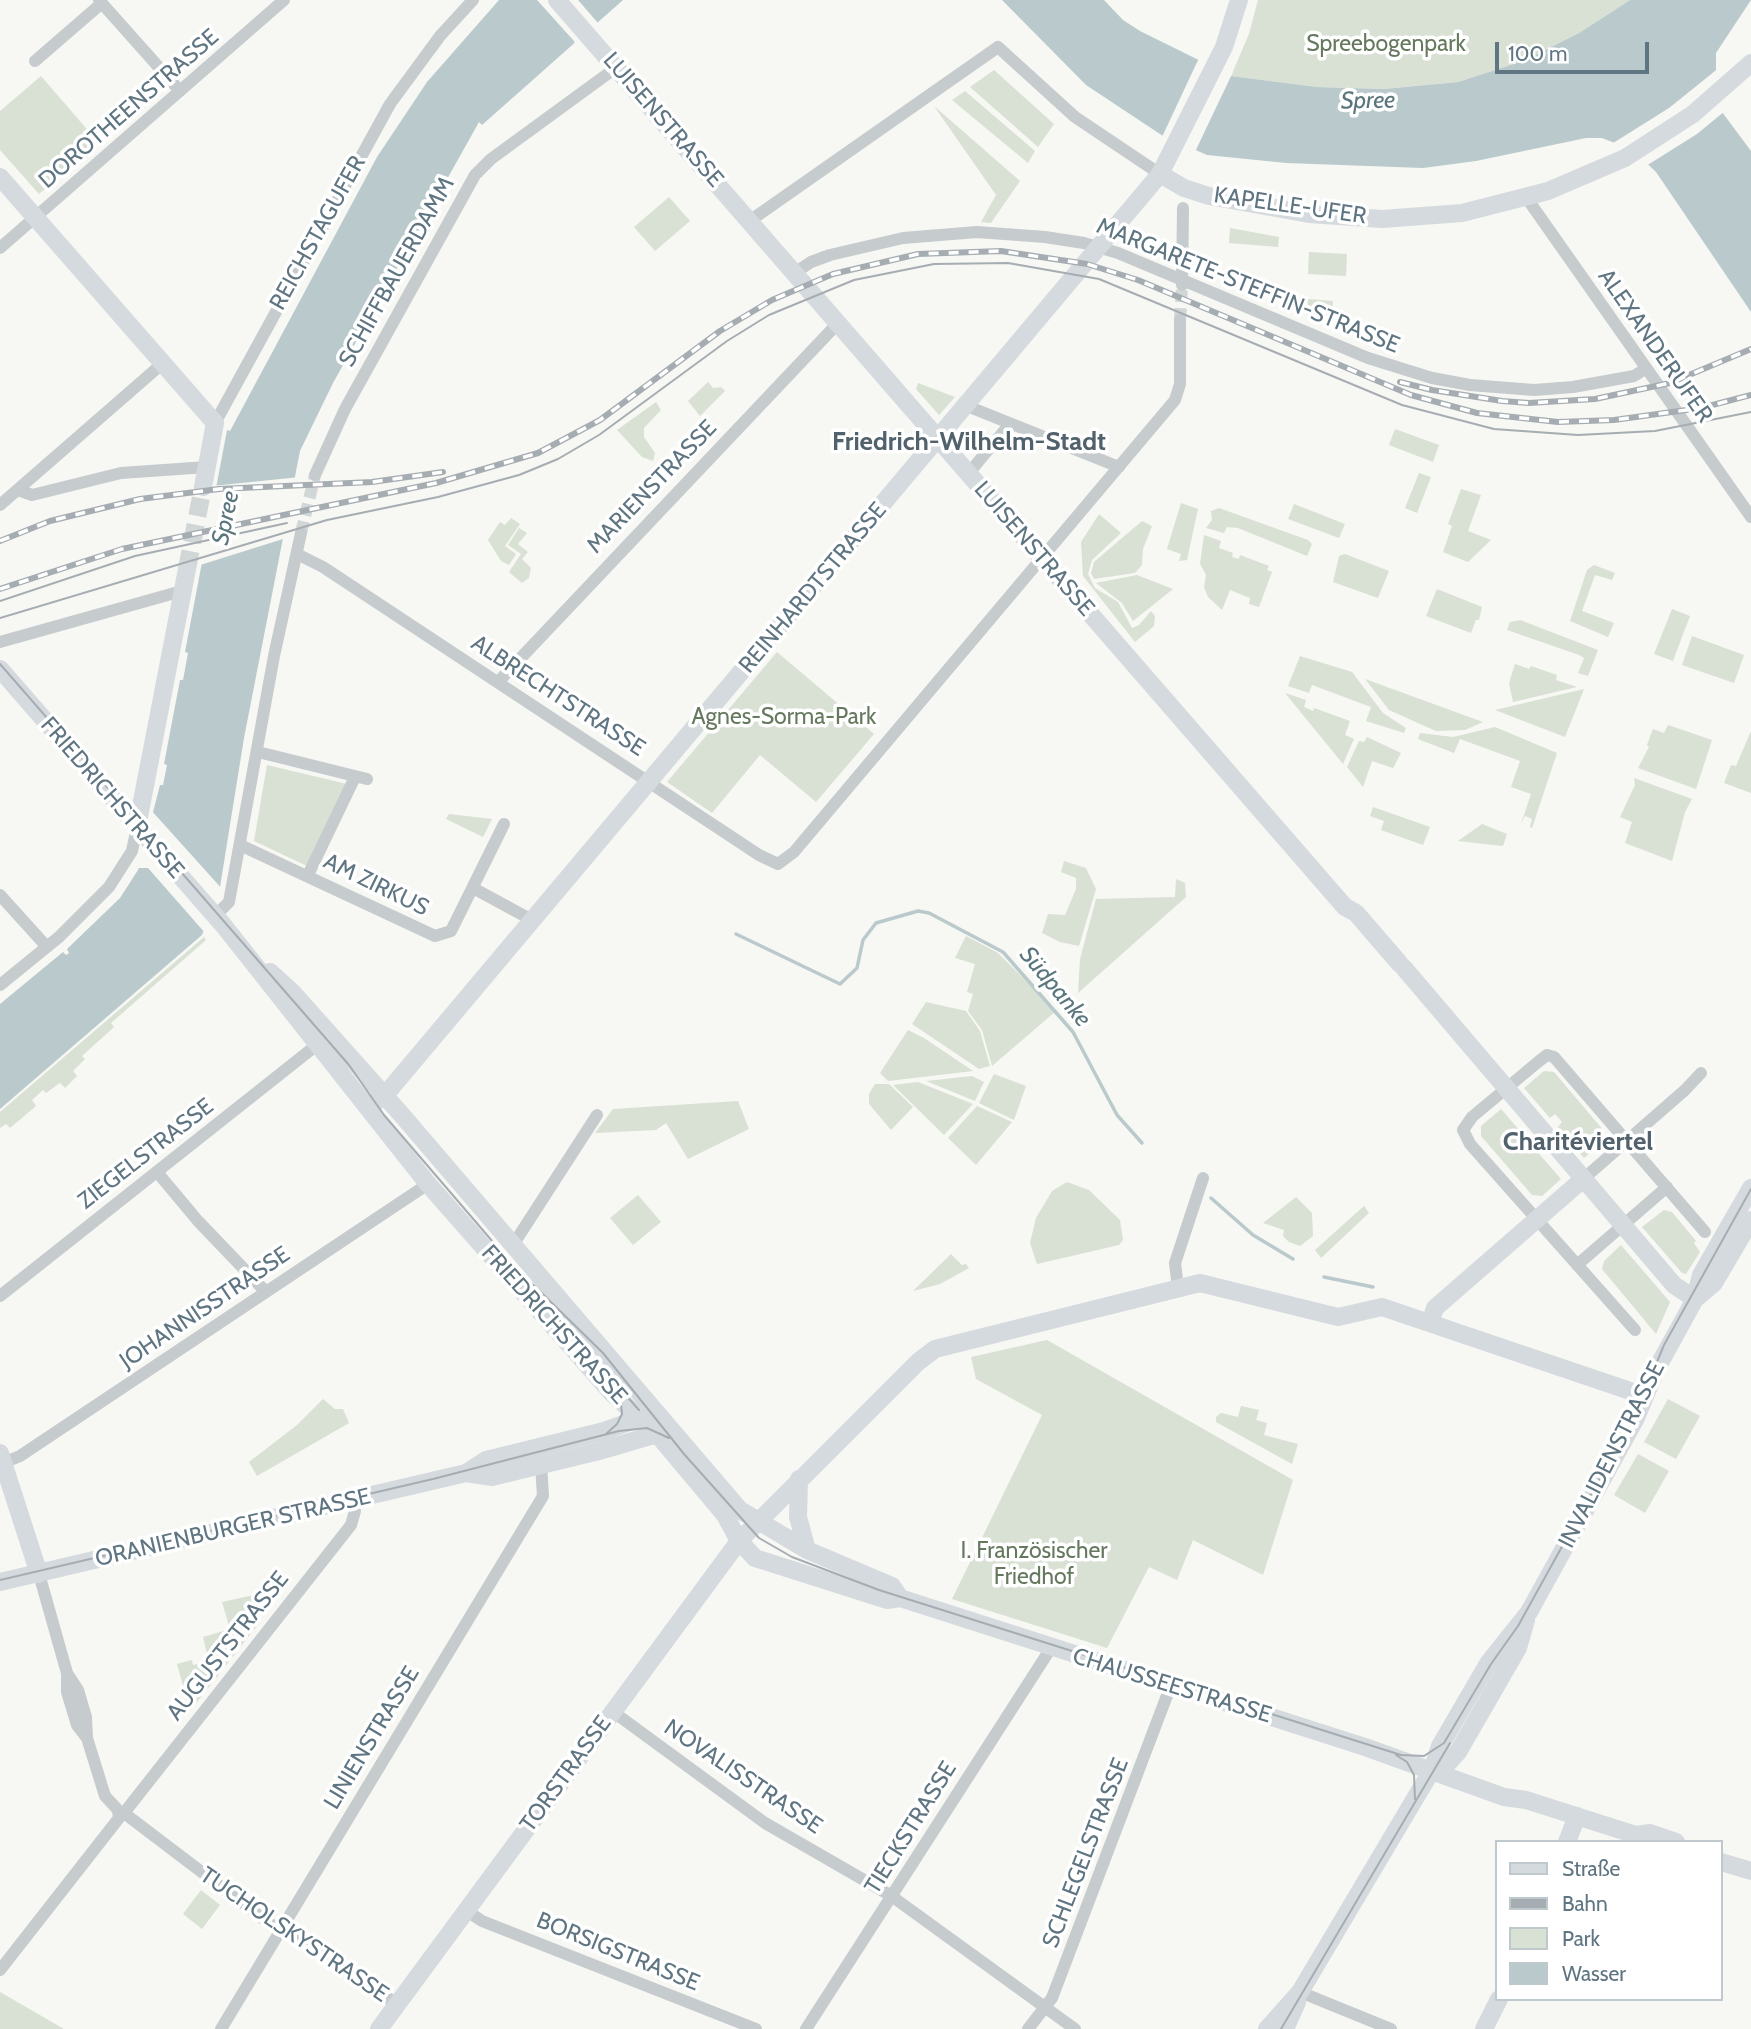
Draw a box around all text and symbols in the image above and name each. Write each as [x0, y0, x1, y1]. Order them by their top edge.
street label: DOROTHEENSTRASSE [34, 23, 224, 195]
scale bar [1499, 28, 1653, 72]
park label: Spreebogenpark [1306, 30, 1466, 58]
text: 100 m [1508, 41, 1567, 66]
street label: LUISENSTRASSE [597, 47, 729, 193]
water label: Spree [1341, 86, 1395, 116]
street label: REICHSTAGUFER [264, 151, 372, 315]
street label: SCHIFFBAUERDAMM [333, 172, 461, 372]
street label: KAPELLE-UFER [1212, 182, 1368, 230]
street label: MARGARETE-STEFFIN-STRASSE [1092, 212, 1404, 360]
street label: ALEXANDERUFER [1592, 264, 1718, 428]
street label: MARIENSTRASSE [581, 415, 723, 559]
district label: Friedrich-Wilhelm-Stadt [832, 426, 1106, 458]
street label: LUISENSTRASSE [968, 476, 1100, 622]
water label: Spree [206, 488, 246, 548]
street label: REINHARDTSTRASSE [733, 497, 893, 679]
street label: ALBRECHTSTRASSE [466, 629, 650, 763]
park label: Agnes-Sorma-Park [692, 703, 876, 731]
street label: FRIEDRICHSTRASSE [34, 712, 190, 884]
street label: AM ZIRKUS [319, 848, 433, 922]
water label: Südpanke [1013, 941, 1097, 1033]
street label: ZIEGELSTRASSE [73, 1093, 219, 1215]
district label: Charitéviertel [1503, 1126, 1653, 1158]
street label: FRIEDRICHSTRASSE [475, 1240, 633, 1410]
street label: JOHANNISSTRASSE [115, 1241, 295, 1375]
street label: INVALIDENSTRASSE [1553, 1357, 1671, 1553]
street label: ORANIENBURGER STRASSE [93, 1483, 373, 1573]
park label: I. Französischer Friedhof [961, 1537, 1107, 1591]
street label: AUGUSTSTRASSE [161, 1566, 295, 1726]
street label: CHAUSSEESTRASSE [1069, 1643, 1275, 1729]
street label: LINIENSTRASSE [319, 1662, 425, 1814]
street label: TORSTRASSE [515, 1711, 617, 1837]
street label: NOVALISSTRASSE [659, 1714, 827, 1840]
street label: SCHLEGELSTRASSE [1037, 1754, 1135, 1952]
street label: TIECKSTRASSE [859, 1757, 963, 1899]
legend [1496, 1840, 1723, 2001]
text: Straße [1562, 1856, 1620, 1881]
street label: TUCHOLSKYSTRASSE [195, 1862, 393, 2008]
text: Bahn [1562, 1891, 1608, 1916]
street label: BORSIGSTRASSE [532, 1907, 704, 1997]
text: Park [1562, 1926, 1600, 1951]
text: Wasser [1562, 1961, 1626, 1986]

